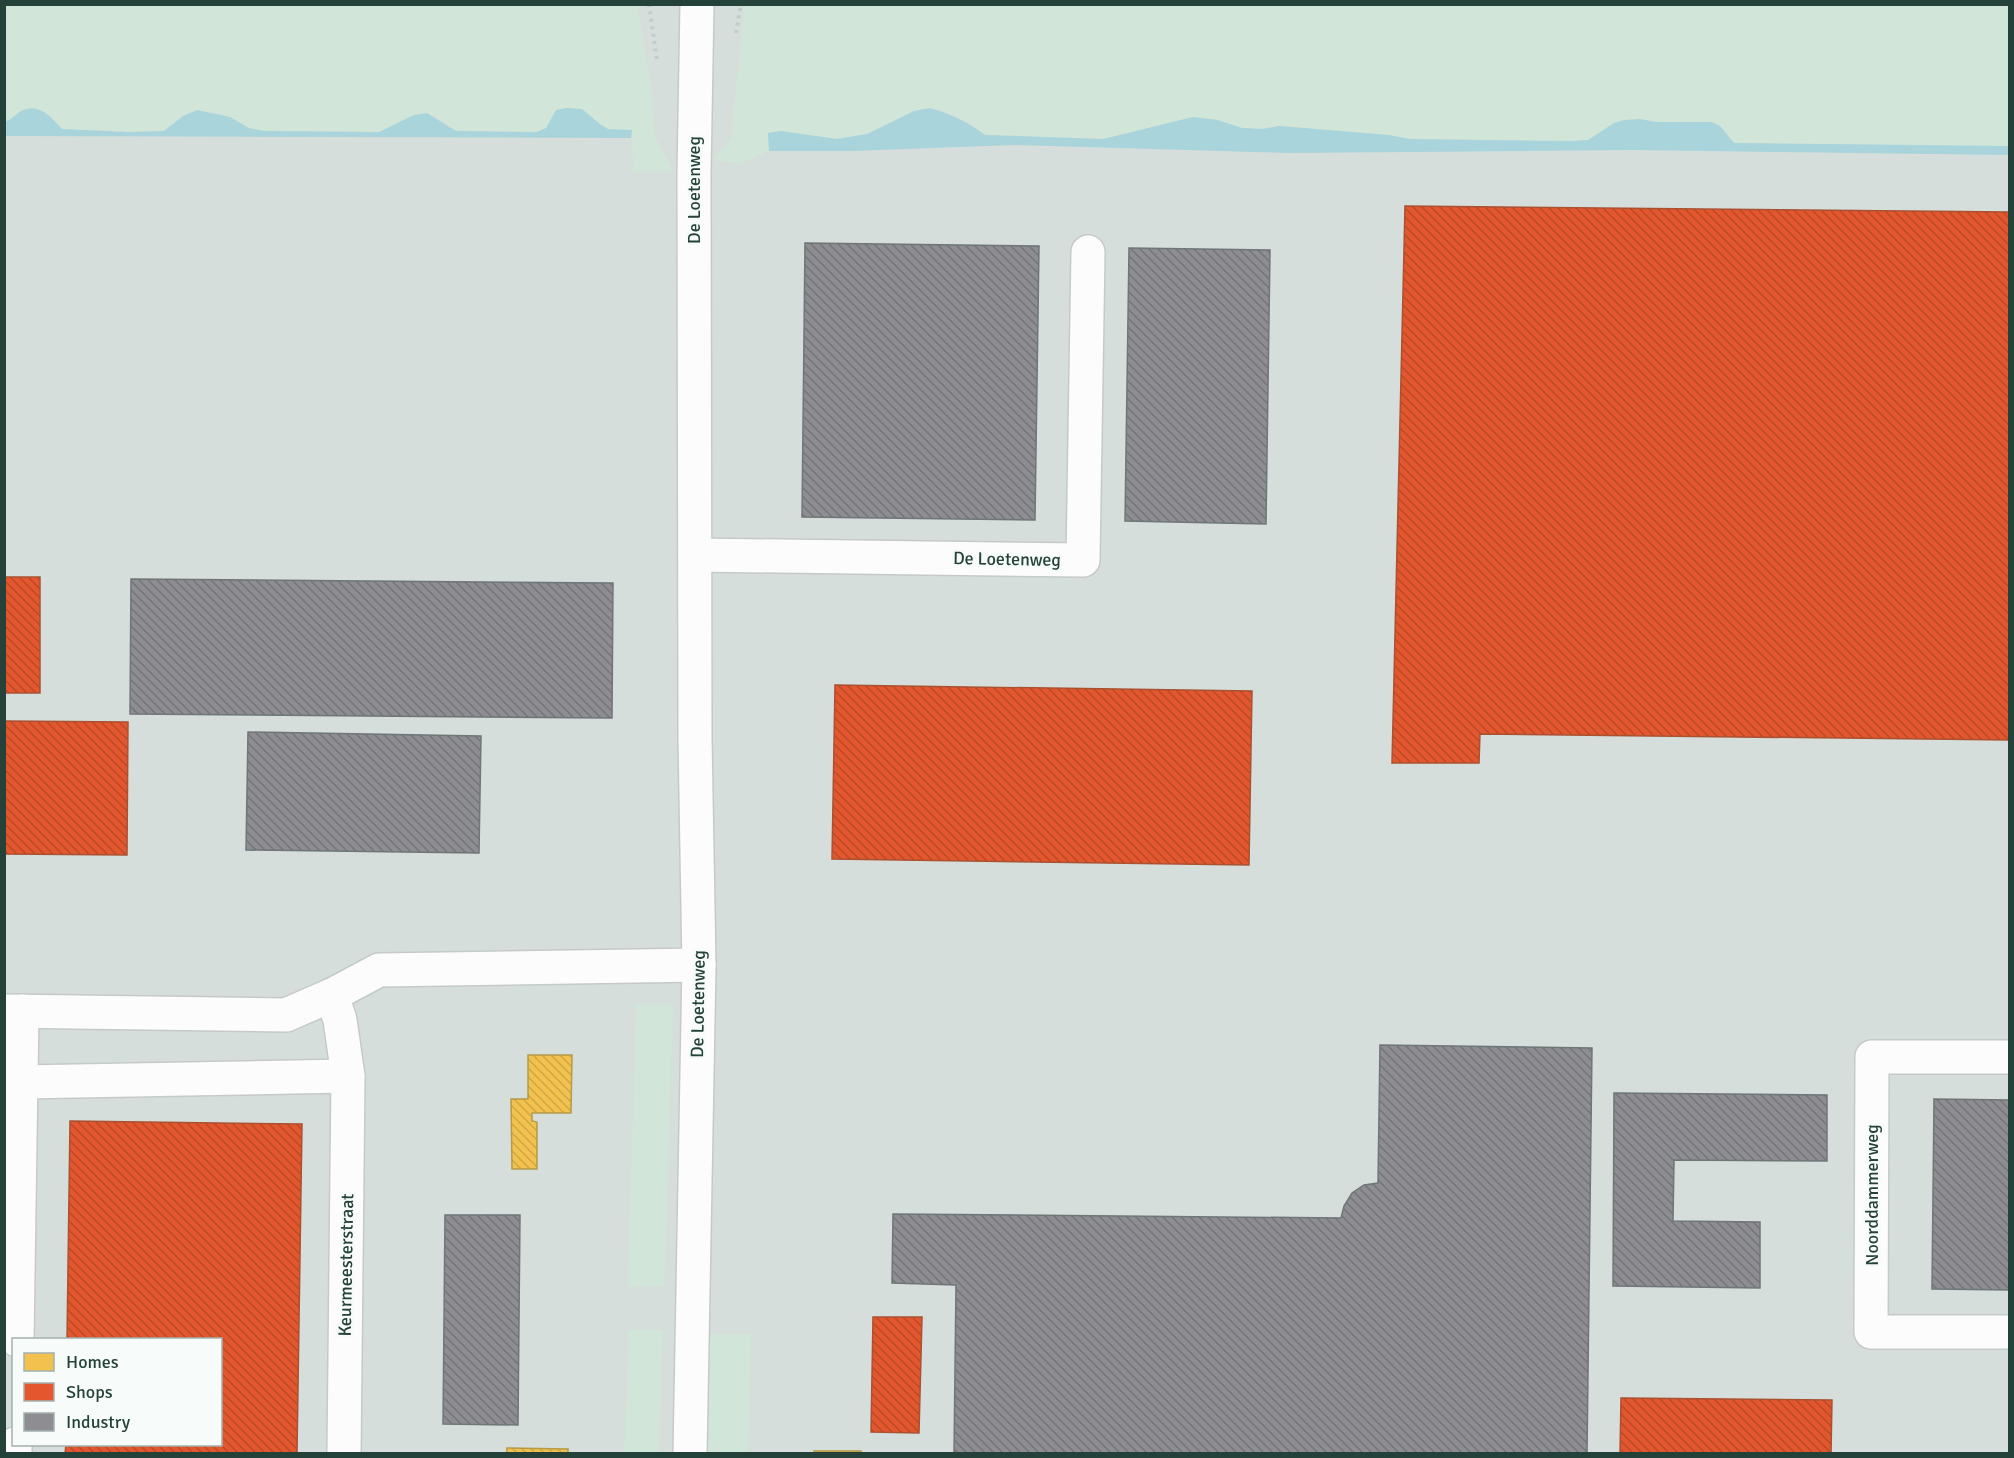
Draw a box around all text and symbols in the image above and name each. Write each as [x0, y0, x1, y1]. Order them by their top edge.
street label: De Loetenweg [683, 136, 705, 244]
street label: De Loetenweg [953, 547, 1061, 571]
street label: De Loetenweg [686, 950, 710, 1058]
street label: Noorddammerweg [1861, 1124, 1883, 1266]
street label: Keurmeesterstraat [334, 1193, 358, 1337]
legend [12, 1338, 222, 1446]
text: Homes [66, 1351, 119, 1373]
text: Shops [66, 1381, 113, 1403]
text: Industry [66, 1411, 131, 1433]

